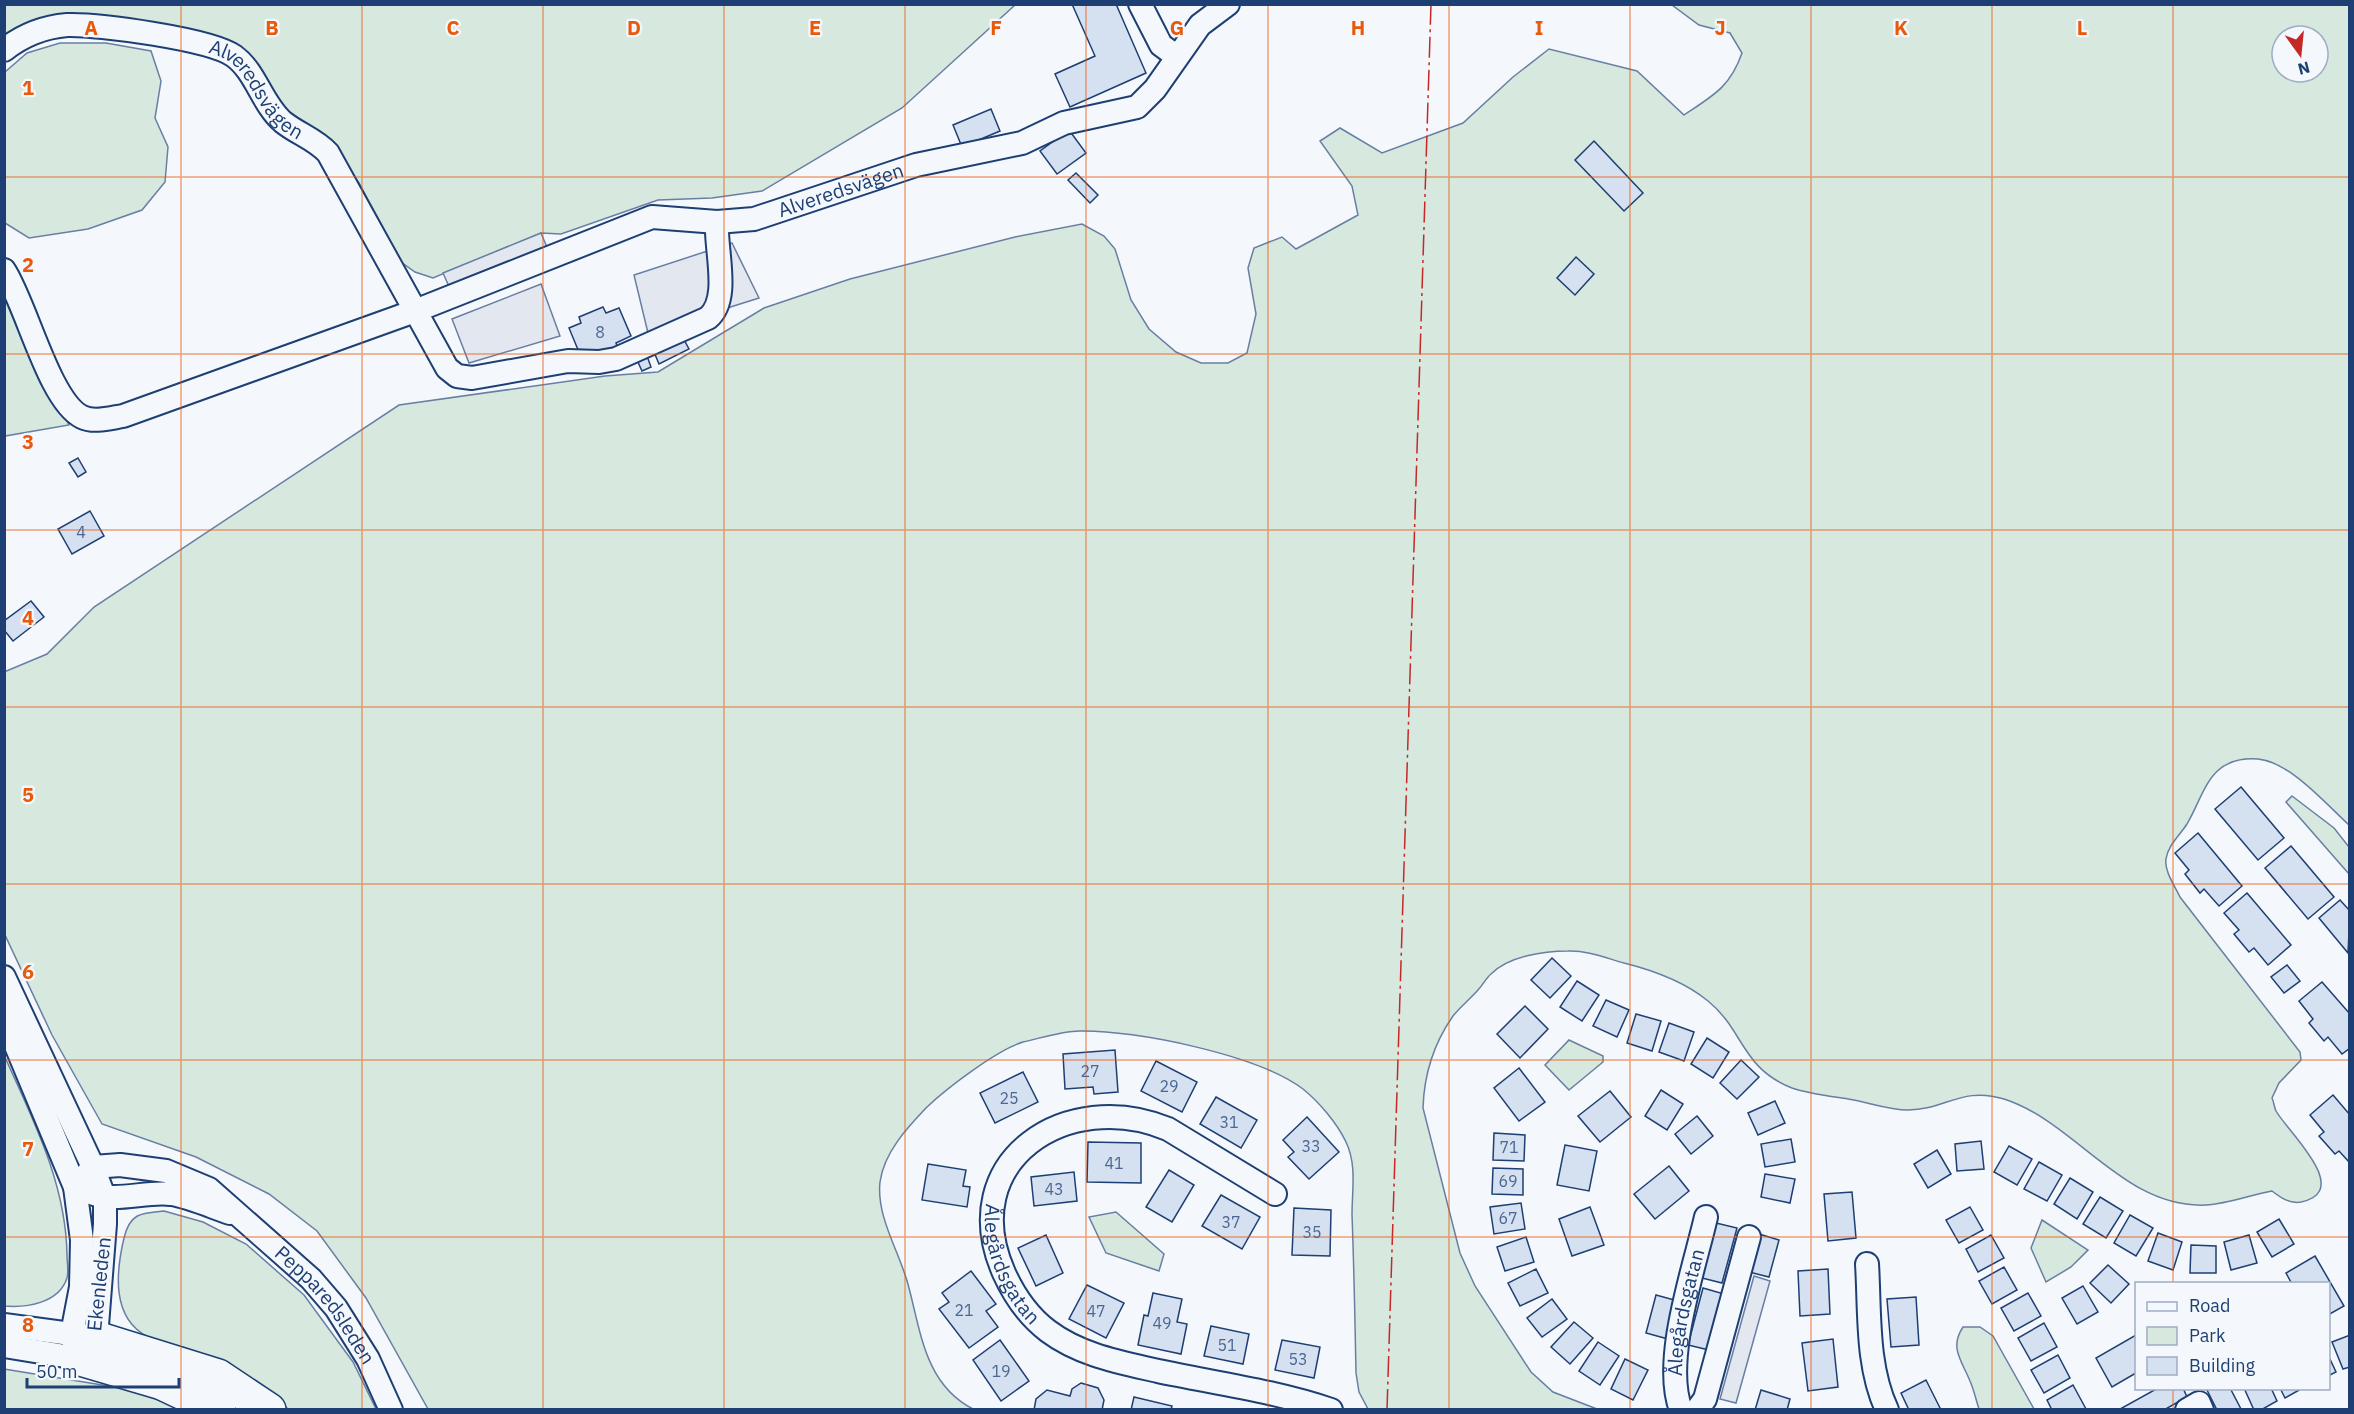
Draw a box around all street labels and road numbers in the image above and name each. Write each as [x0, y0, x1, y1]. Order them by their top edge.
street label: Alveredsvägen [206, 33, 309, 145]
street label: Alveredsvägen [774, 156, 907, 223]
street label: Ålegårdsgatan [979, 1203, 1047, 1330]
street label: Ekenleden [80, 1236, 117, 1332]
street label: Pepparedsleden [269, 1239, 382, 1369]
street label: Ålegårdsgatan [1661, 1246, 1710, 1376]

